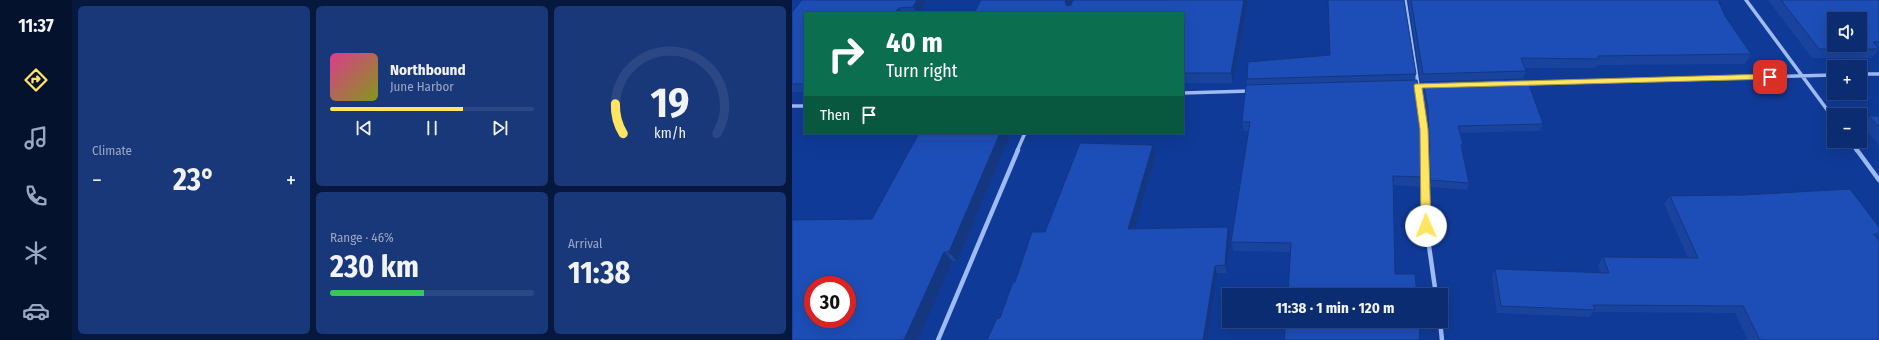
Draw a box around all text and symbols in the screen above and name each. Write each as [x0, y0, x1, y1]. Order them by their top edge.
map controls [1827, 12, 1867, 148]
button: sound [1827, 12, 1867, 52]
text: 11:37 [18, 15, 54, 37]
text: 40 m [886, 26, 943, 59]
icon: right [820, 28, 872, 80]
text: Turn right [886, 60, 958, 82]
pin [1753, 60, 1787, 94]
button: + [1827, 60, 1867, 100]
text: Northbound [390, 61, 466, 79]
icon: directions [22, 66, 50, 94]
icon: arrive [1759, 66, 1781, 88]
text: 19 [650, 78, 690, 128]
text: June Harbor [390, 79, 454, 94]
icon: arrive [858, 104, 880, 126]
text: Then [820, 106, 850, 124]
button: − [1827, 108, 1867, 148]
icon: previous [353, 117, 375, 139]
icon: pause [421, 117, 443, 139]
icon: next [489, 117, 511, 139]
icon: music [22, 124, 50, 152]
text: km/h [654, 125, 686, 142]
text: Climate [92, 143, 132, 158]
text: 23° [173, 162, 215, 198]
text: − [92, 167, 102, 194]
text: + [286, 167, 296, 194]
icon: phone [22, 182, 50, 210]
position arrow [1405, 205, 1447, 247]
text: Range · 46% [330, 230, 394, 245]
text: Arrival [568, 236, 602, 251]
icon: climate [22, 239, 50, 267]
text: 230 km [330, 249, 419, 285]
text: 11:38 [568, 255, 630, 291]
speed limit sign: 30 [804, 276, 856, 328]
icon: car [22, 297, 50, 325]
text: 11:38 · 1 min · 120 m [1275, 299, 1395, 317]

